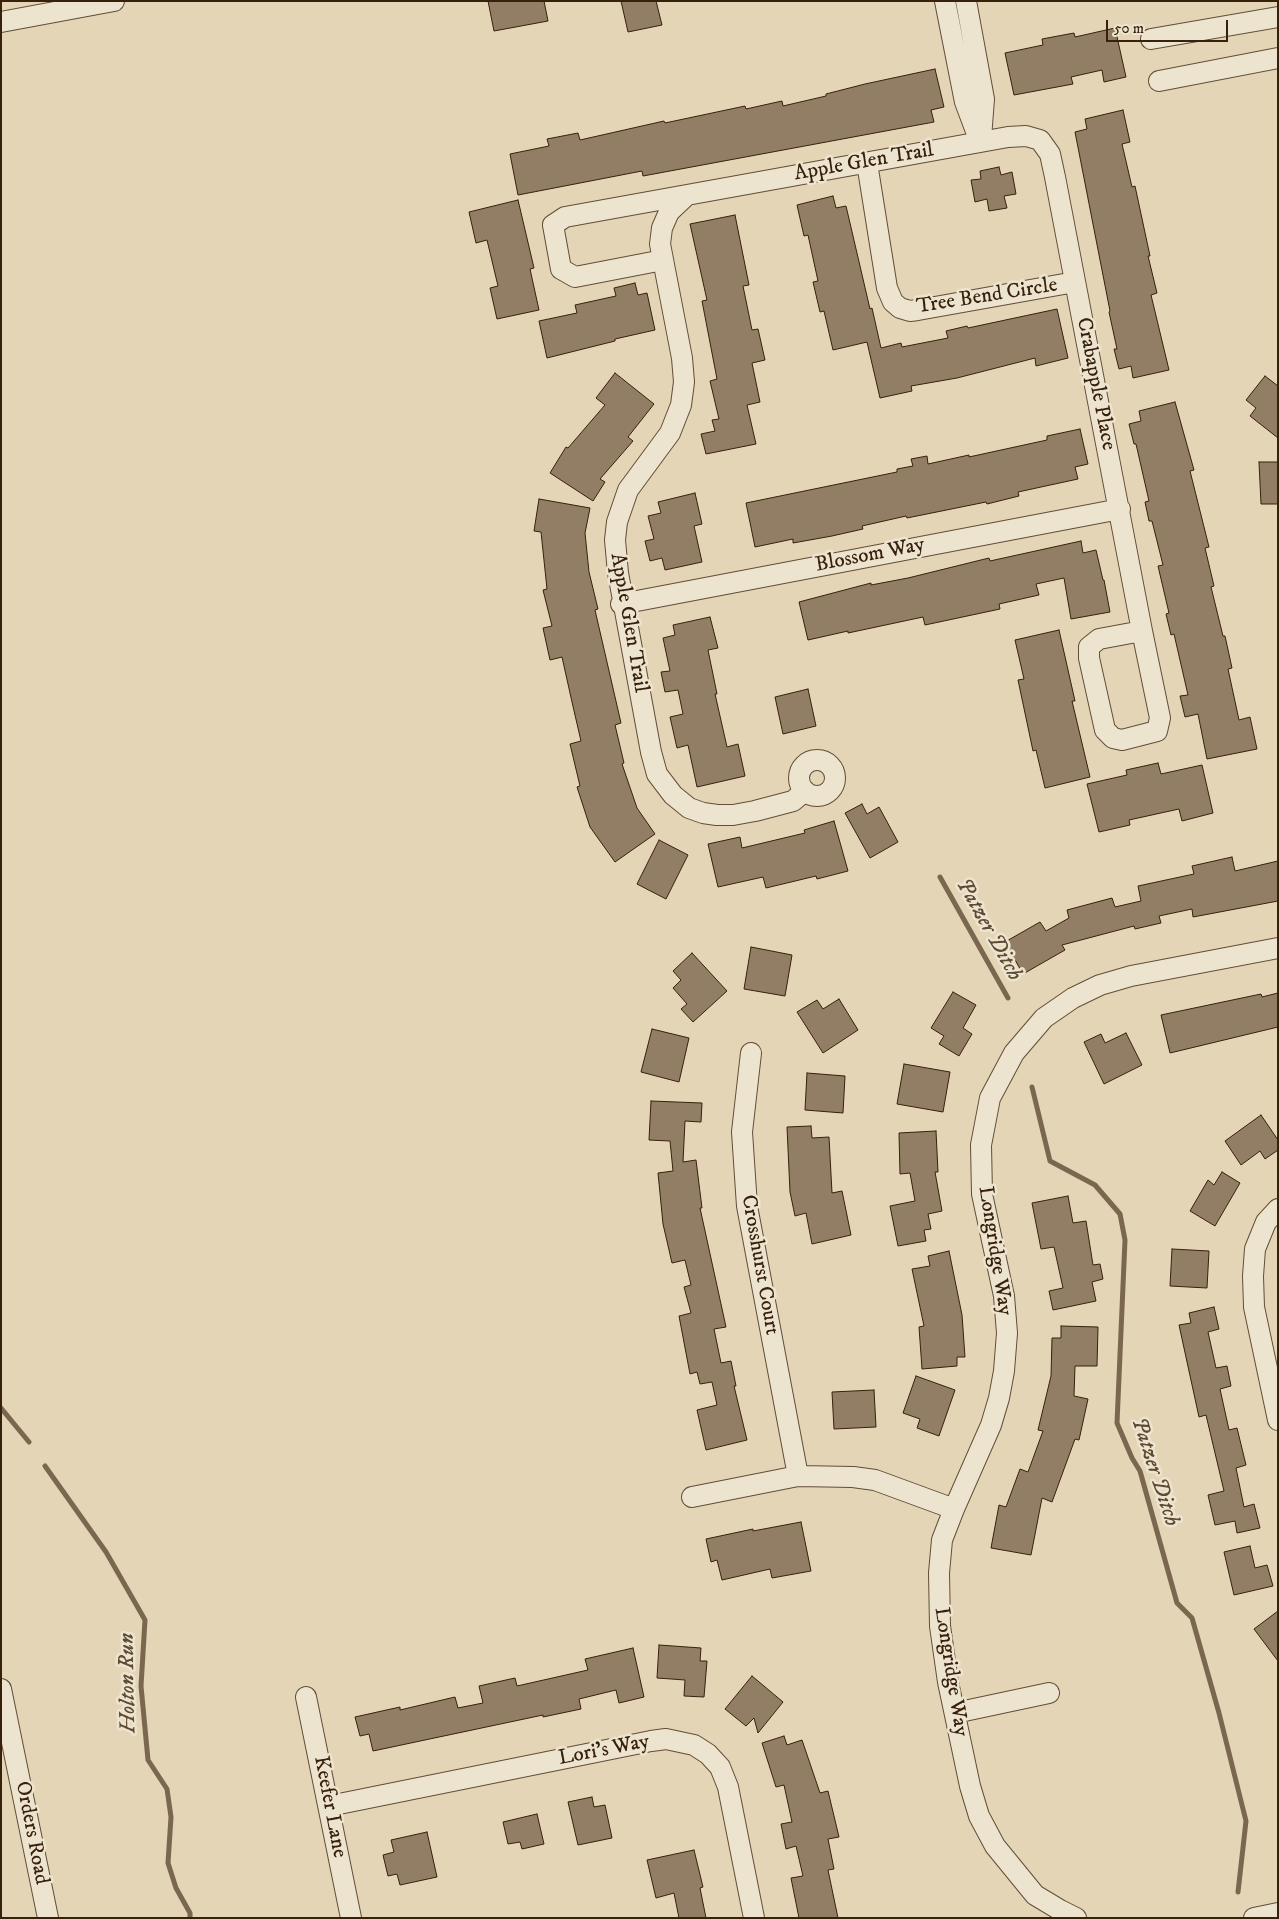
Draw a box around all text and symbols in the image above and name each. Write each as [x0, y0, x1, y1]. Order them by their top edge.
scale bar [1109, 10, 1232, 42]
text: 50 m [1114, 19, 1144, 38]
street label: Apple Glen Trail [792, 138, 936, 188]
street label: Tree Bend Circle [915, 273, 1059, 321]
street label: Crabapple Place [1070, 315, 1120, 453]
street label: Blossom Way [813, 533, 927, 579]
street label: Apple Glen Trail [603, 551, 653, 695]
water label: Patzer Ditch [949, 874, 1027, 986]
street label: Longridge Way [971, 1185, 1017, 1317]
street label: Crosshurst Court [734, 1193, 784, 1337]
water label: Patzer Ditch [1124, 1414, 1184, 1530]
street label: Longridge Way [927, 1606, 973, 1738]
water label: Holton Run [115, 1633, 143, 1733]
street label: Lori's Way [557, 1730, 651, 1772]
street label: Keefer Lane [307, 1754, 351, 1860]
street label: Orders Road [9, 1779, 53, 1887]

